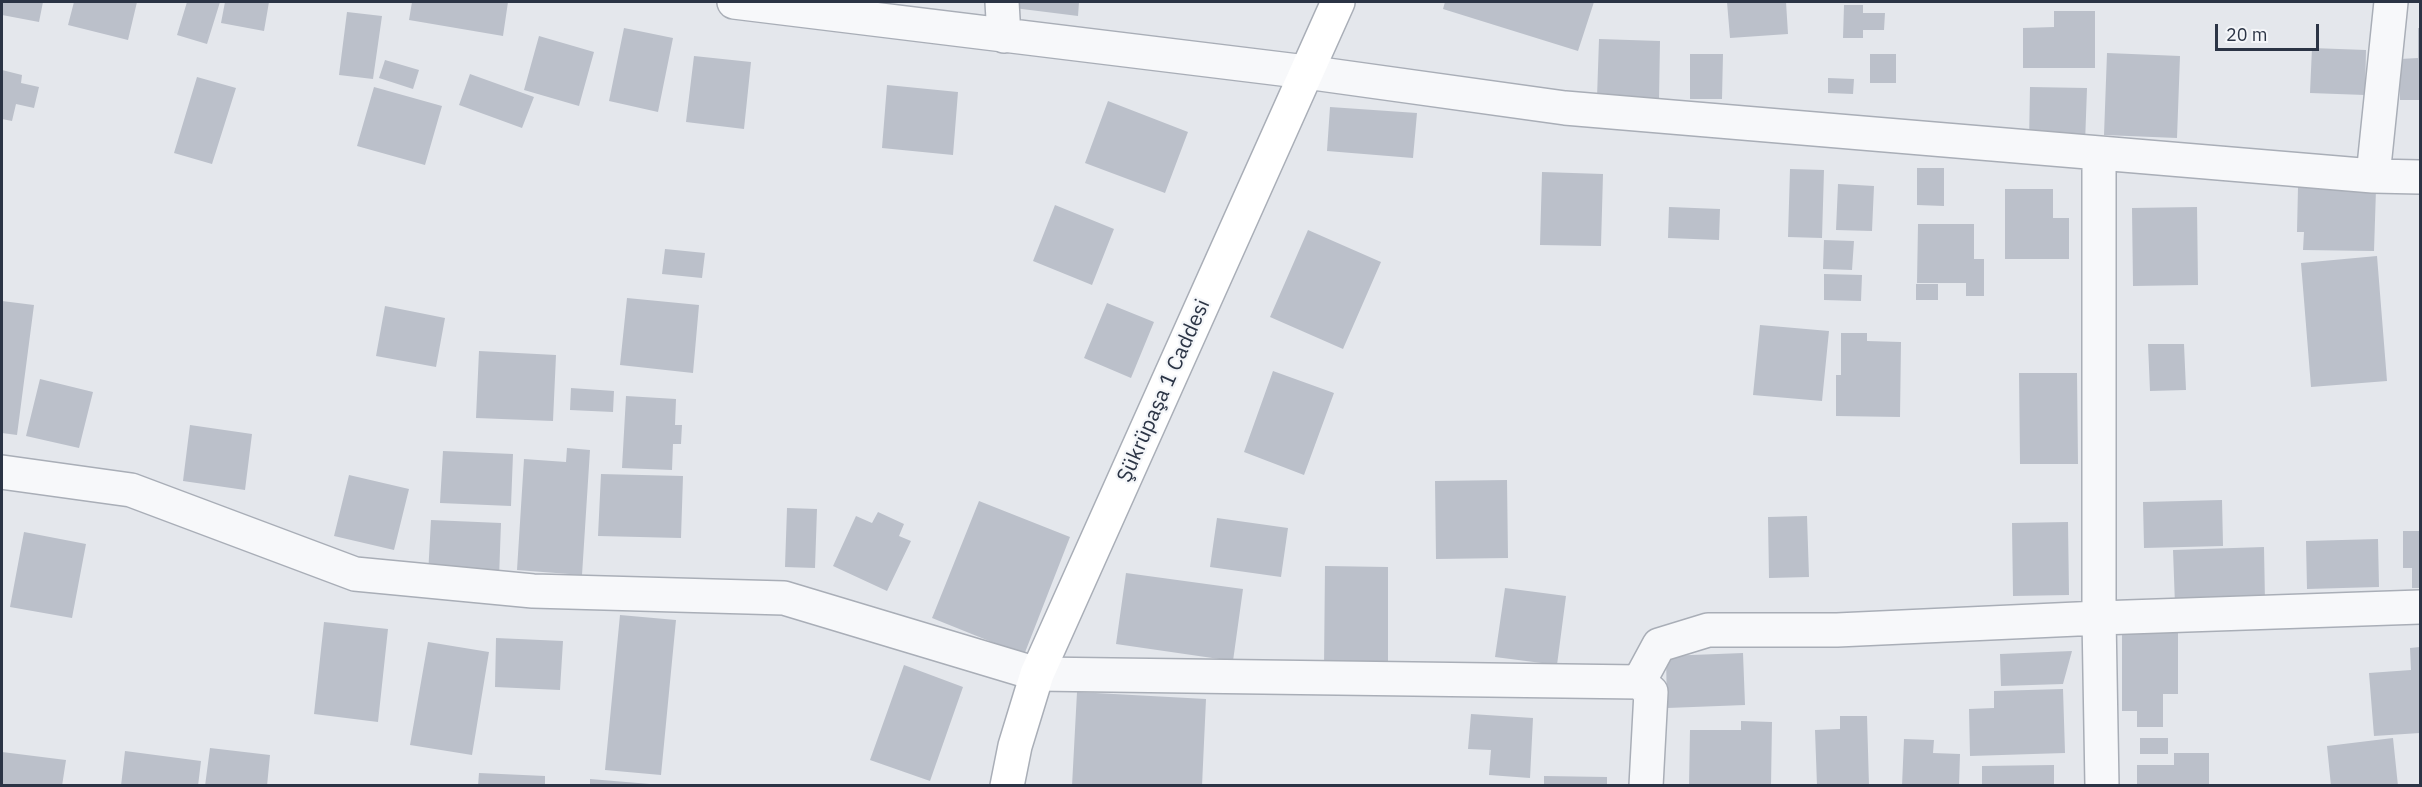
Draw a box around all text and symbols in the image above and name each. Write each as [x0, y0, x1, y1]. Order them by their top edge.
scale bar [2218, 12, 2322, 50]
text: 20 m [2226, 23, 2268, 46]
street label: Şükrüpaşa 1 Caddesi [1112, 296, 1216, 486]

